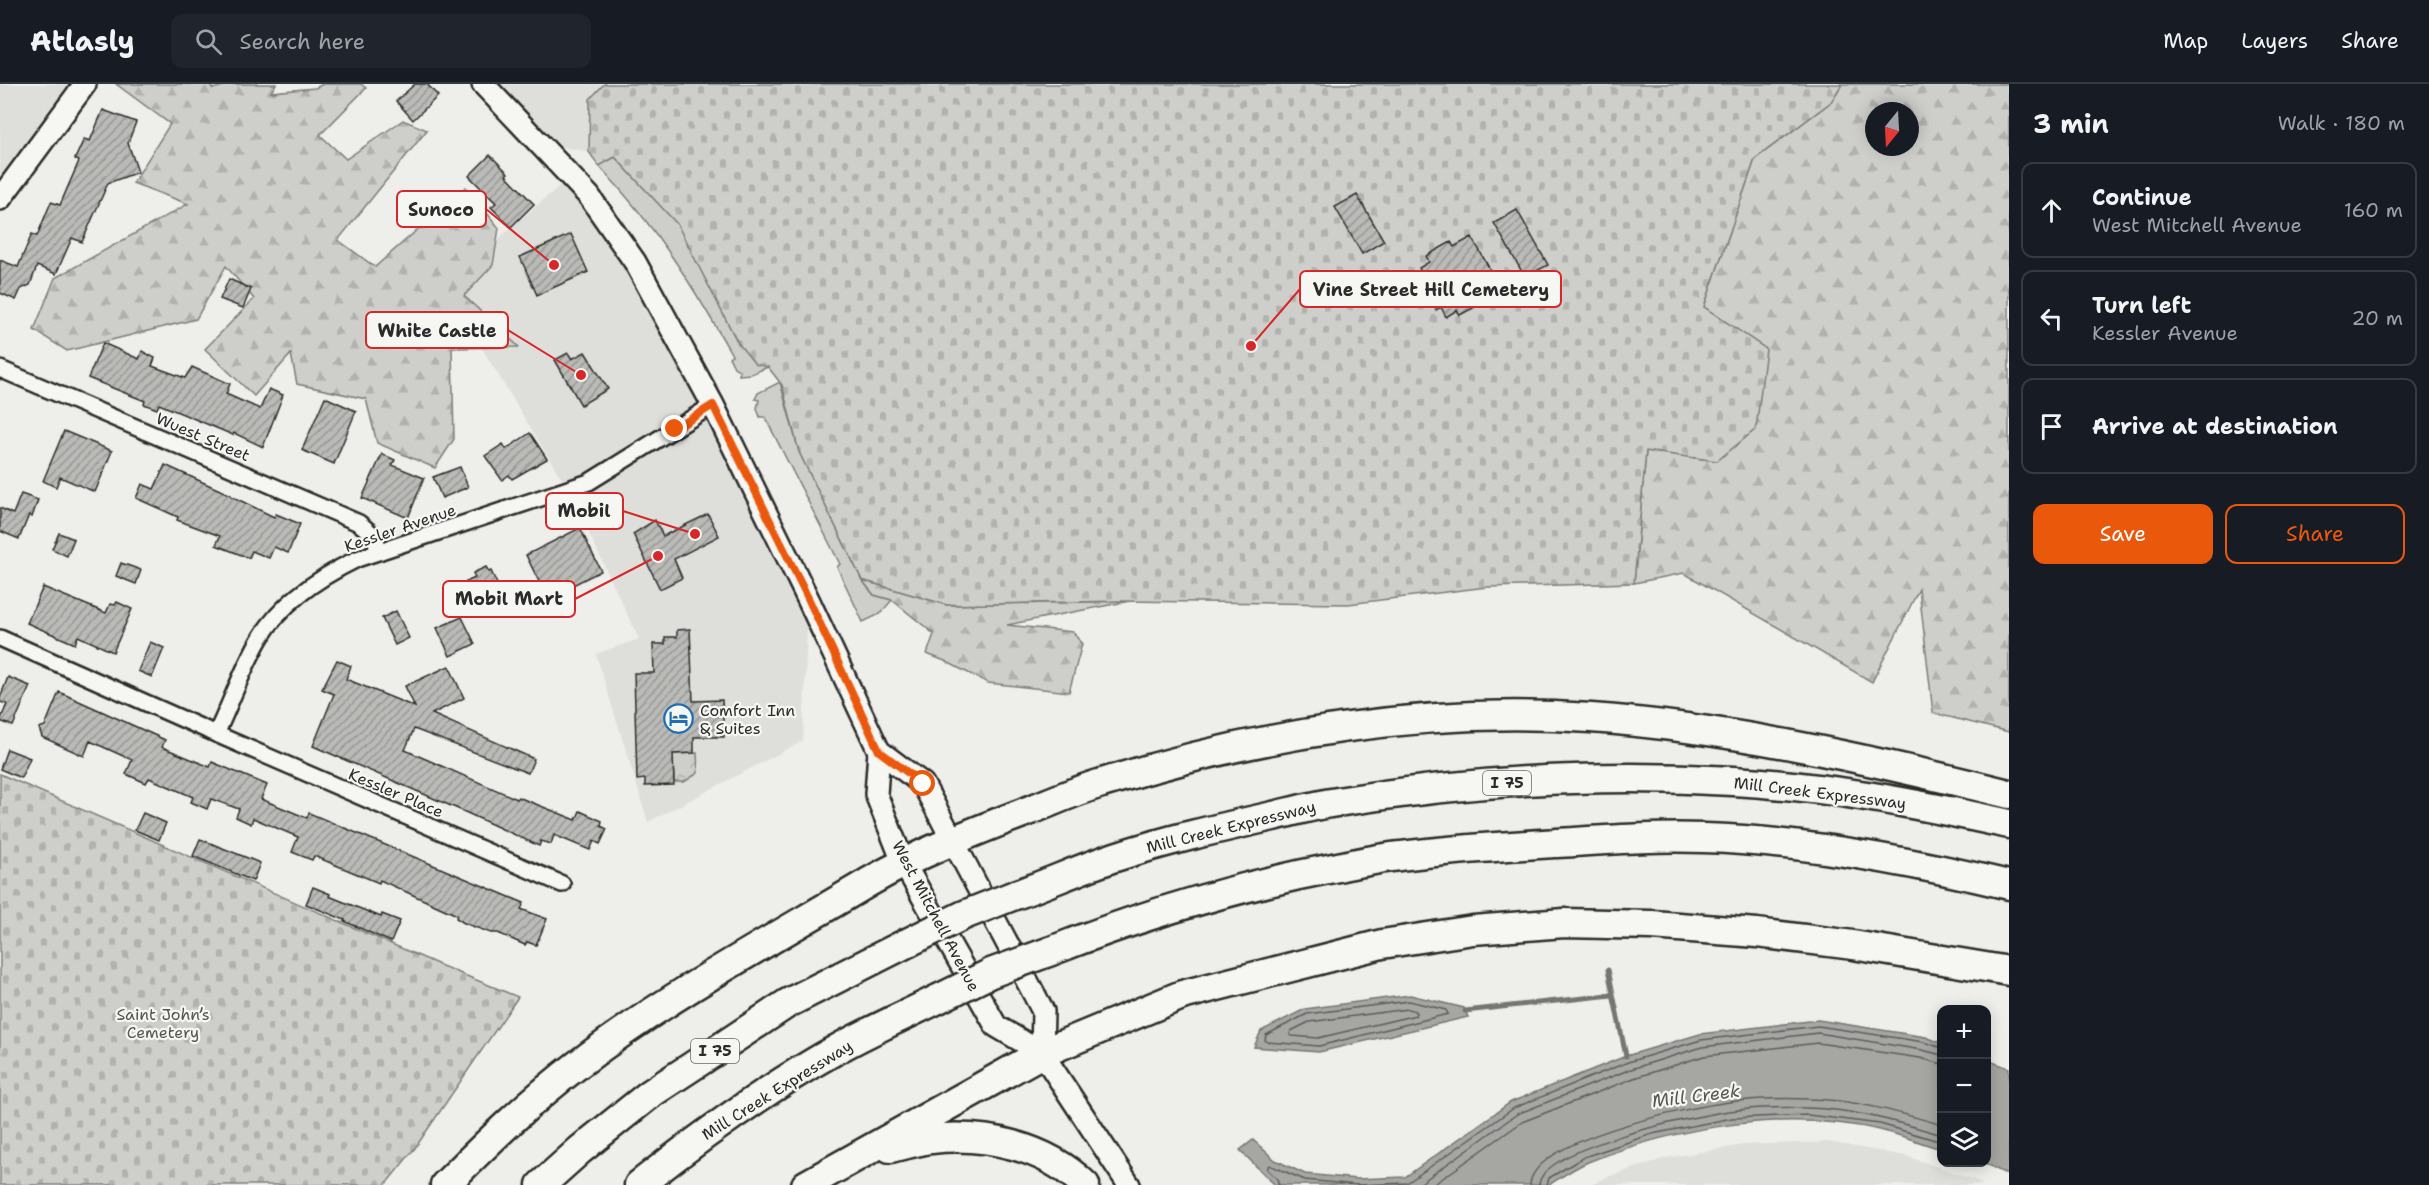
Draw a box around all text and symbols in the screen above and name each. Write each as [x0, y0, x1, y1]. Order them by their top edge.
search box [171, 14, 591, 68]
text: Atlasly [30, 22, 135, 60]
icon: search [192, 25, 225, 58]
text: Search here [240, 27, 365, 56]
text: Map [2163, 27, 2208, 55]
text: Layers [2241, 27, 2308, 55]
text: Share [2341, 27, 2399, 55]
north arrow [1865, 102, 1919, 156]
text: 3 min [2033, 106, 2109, 141]
text: Walk · 180 m [2278, 110, 2405, 136]
text: Continue [2092, 183, 2192, 212]
callout: Sunoco [397, 191, 486, 227]
icon: ahead [2035, 194, 2068, 227]
text: 160 m [2344, 197, 2403, 223]
text: Sunoco [408, 198, 474, 222]
text: West Mitchell Avenue [2092, 212, 2302, 238]
callout: Vine Street Hill Cemetery [1300, 271, 1561, 307]
text: Vine Street Hill Cemetery [1313, 278, 1549, 302]
text: Turn left [2092, 291, 2191, 320]
icon: left [2035, 302, 2068, 335]
text: 20 m [2352, 305, 2403, 331]
callout: White Castle [366, 312, 508, 348]
text: White Castle [378, 319, 497, 343]
text: Kessler Avenue [2092, 320, 2238, 346]
street label: Wuest Street [153, 408, 253, 466]
icon: arrive [2035, 410, 2068, 443]
text: Arrive at destination [2092, 412, 2338, 441]
route end [661, 415, 687, 441]
callout: Mobil [546, 493, 623, 529]
street label: Kessler Avenue [341, 499, 459, 557]
text: Mobil [557, 499, 611, 523]
button: Save [2033, 504, 2213, 564]
button: Share [2225, 504, 2405, 564]
callout: Mobil Mart [443, 581, 575, 617]
text: Mobil Mart [455, 587, 563, 611]
place label: Comfort Inn & Suites [700, 700, 795, 739]
hotel icon: Comfort Inn & Suites [663, 703, 695, 735]
street label: Kessler Place [345, 764, 447, 822]
route start [909, 770, 935, 796]
road number: I 75 [1483, 771, 1531, 795]
street label: Mill Creek Expressway [1733, 772, 1907, 814]
street label: Mill Creek Expressway [1144, 796, 1318, 858]
street label: West Mitchell Avenue [887, 837, 985, 995]
park label: Saint John’s Cemetery [116, 1004, 210, 1043]
map controls [1937, 1005, 1991, 1167]
button: + [1937, 1005, 1991, 1059]
street label: Mill Creek Expressway [698, 1035, 856, 1145]
road number: I 75 [691, 1039, 739, 1063]
button: − [1937, 1059, 1991, 1113]
water label: Mill Creek [1650, 1079, 1742, 1113]
button: layers [1937, 1113, 1991, 1167]

